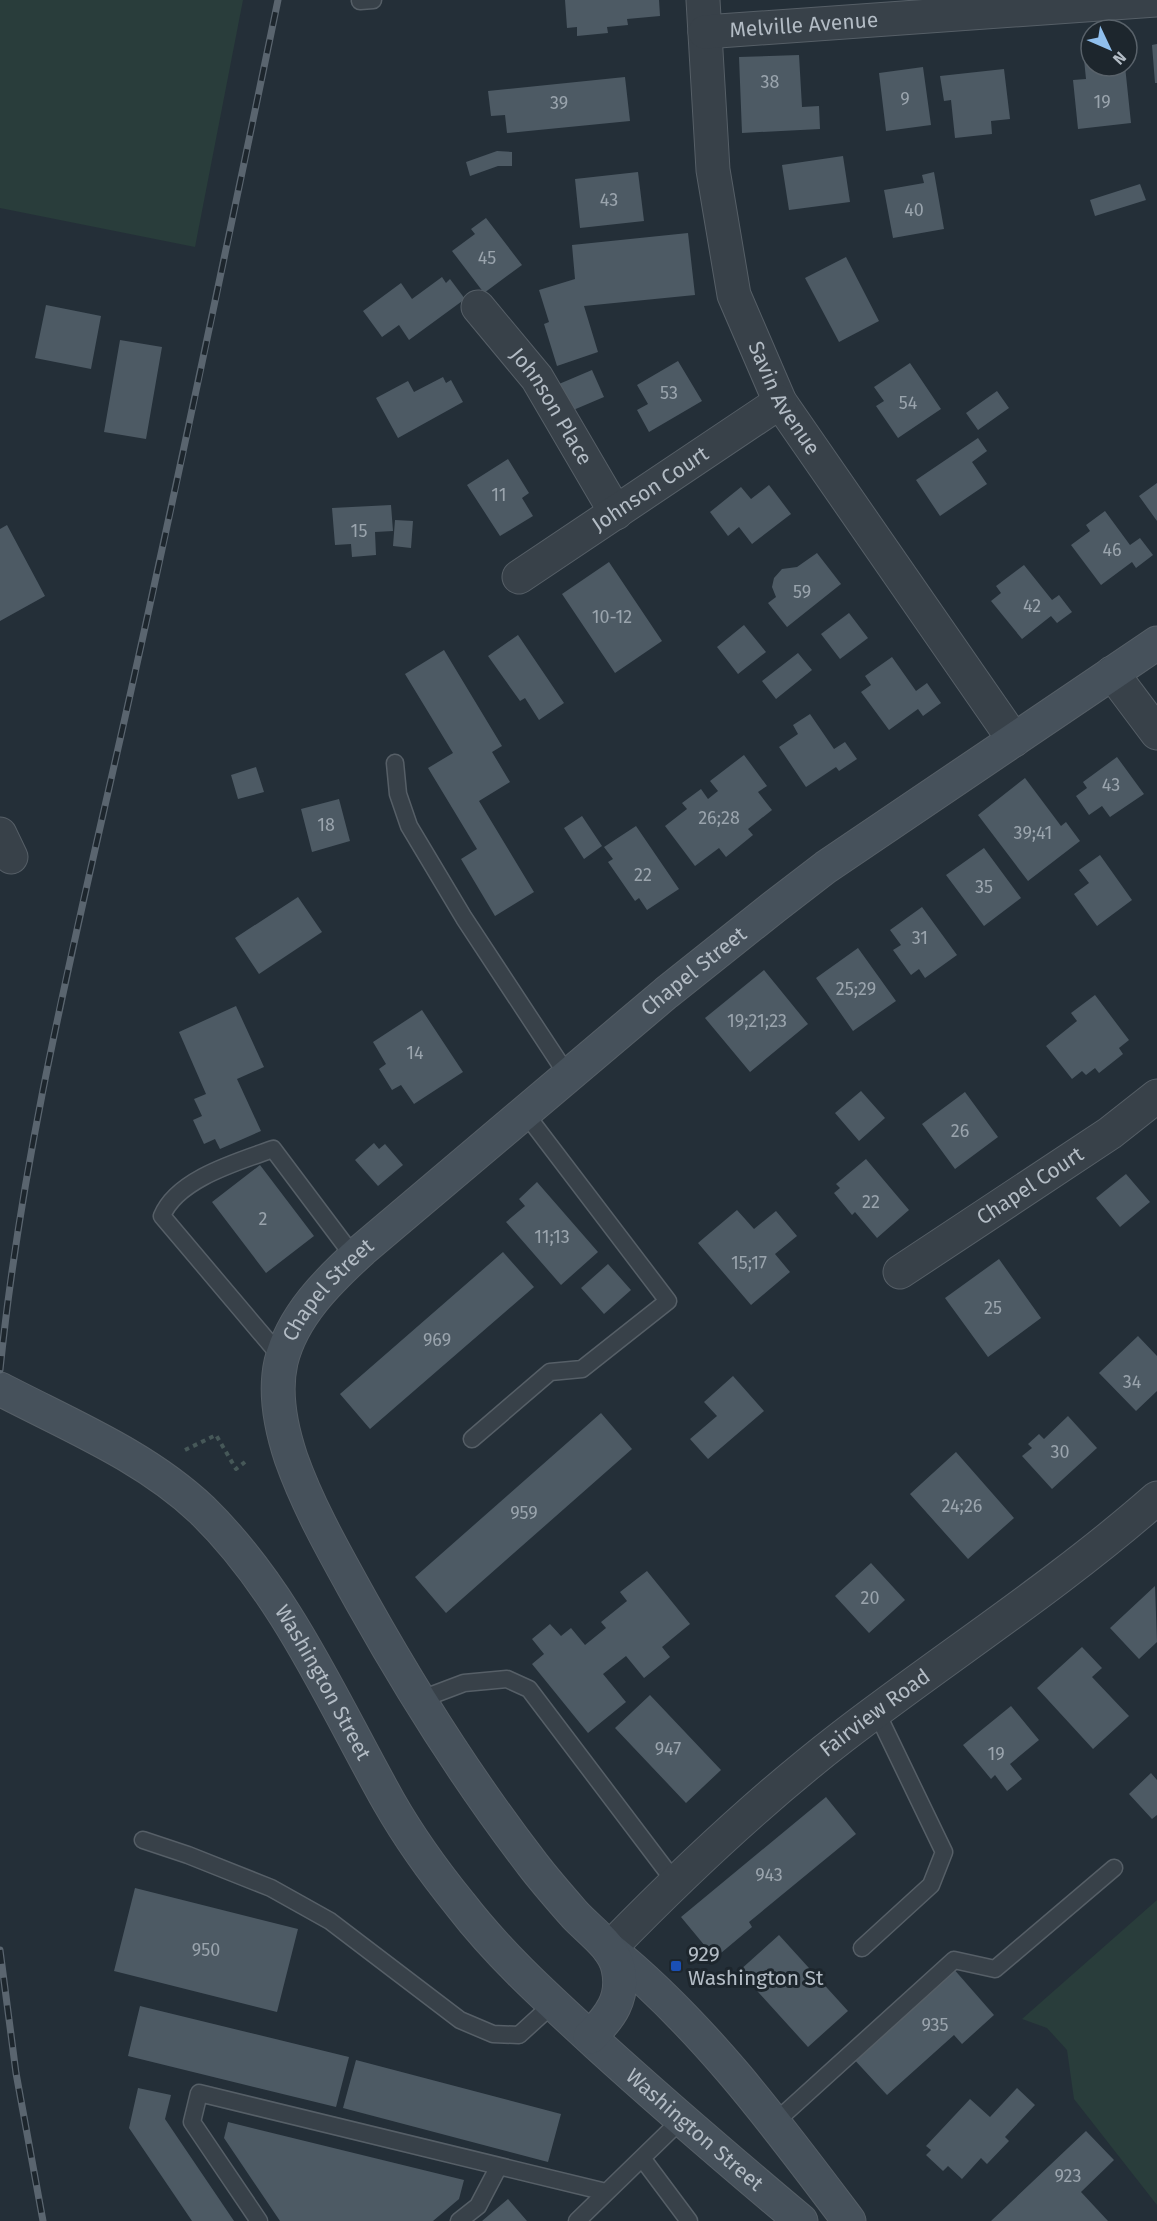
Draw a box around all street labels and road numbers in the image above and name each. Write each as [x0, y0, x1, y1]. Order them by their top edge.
street label: Melville Avenue [729, 7, 879, 43]
street label: Savin Avenue [742, 337, 826, 460]
street label: Johnson Place [504, 343, 598, 470]
street label: Johnson Court [587, 440, 714, 537]
street label: Chapel Street [636, 921, 752, 1022]
street label: Chapel Court [972, 1141, 1089, 1231]
street label: Chapel Street [277, 1233, 379, 1345]
street label: Washington Street [269, 1600, 377, 1765]
street label: Fairview Road [814, 1663, 935, 1763]
street label: Washington Street [620, 2063, 769, 2197]

